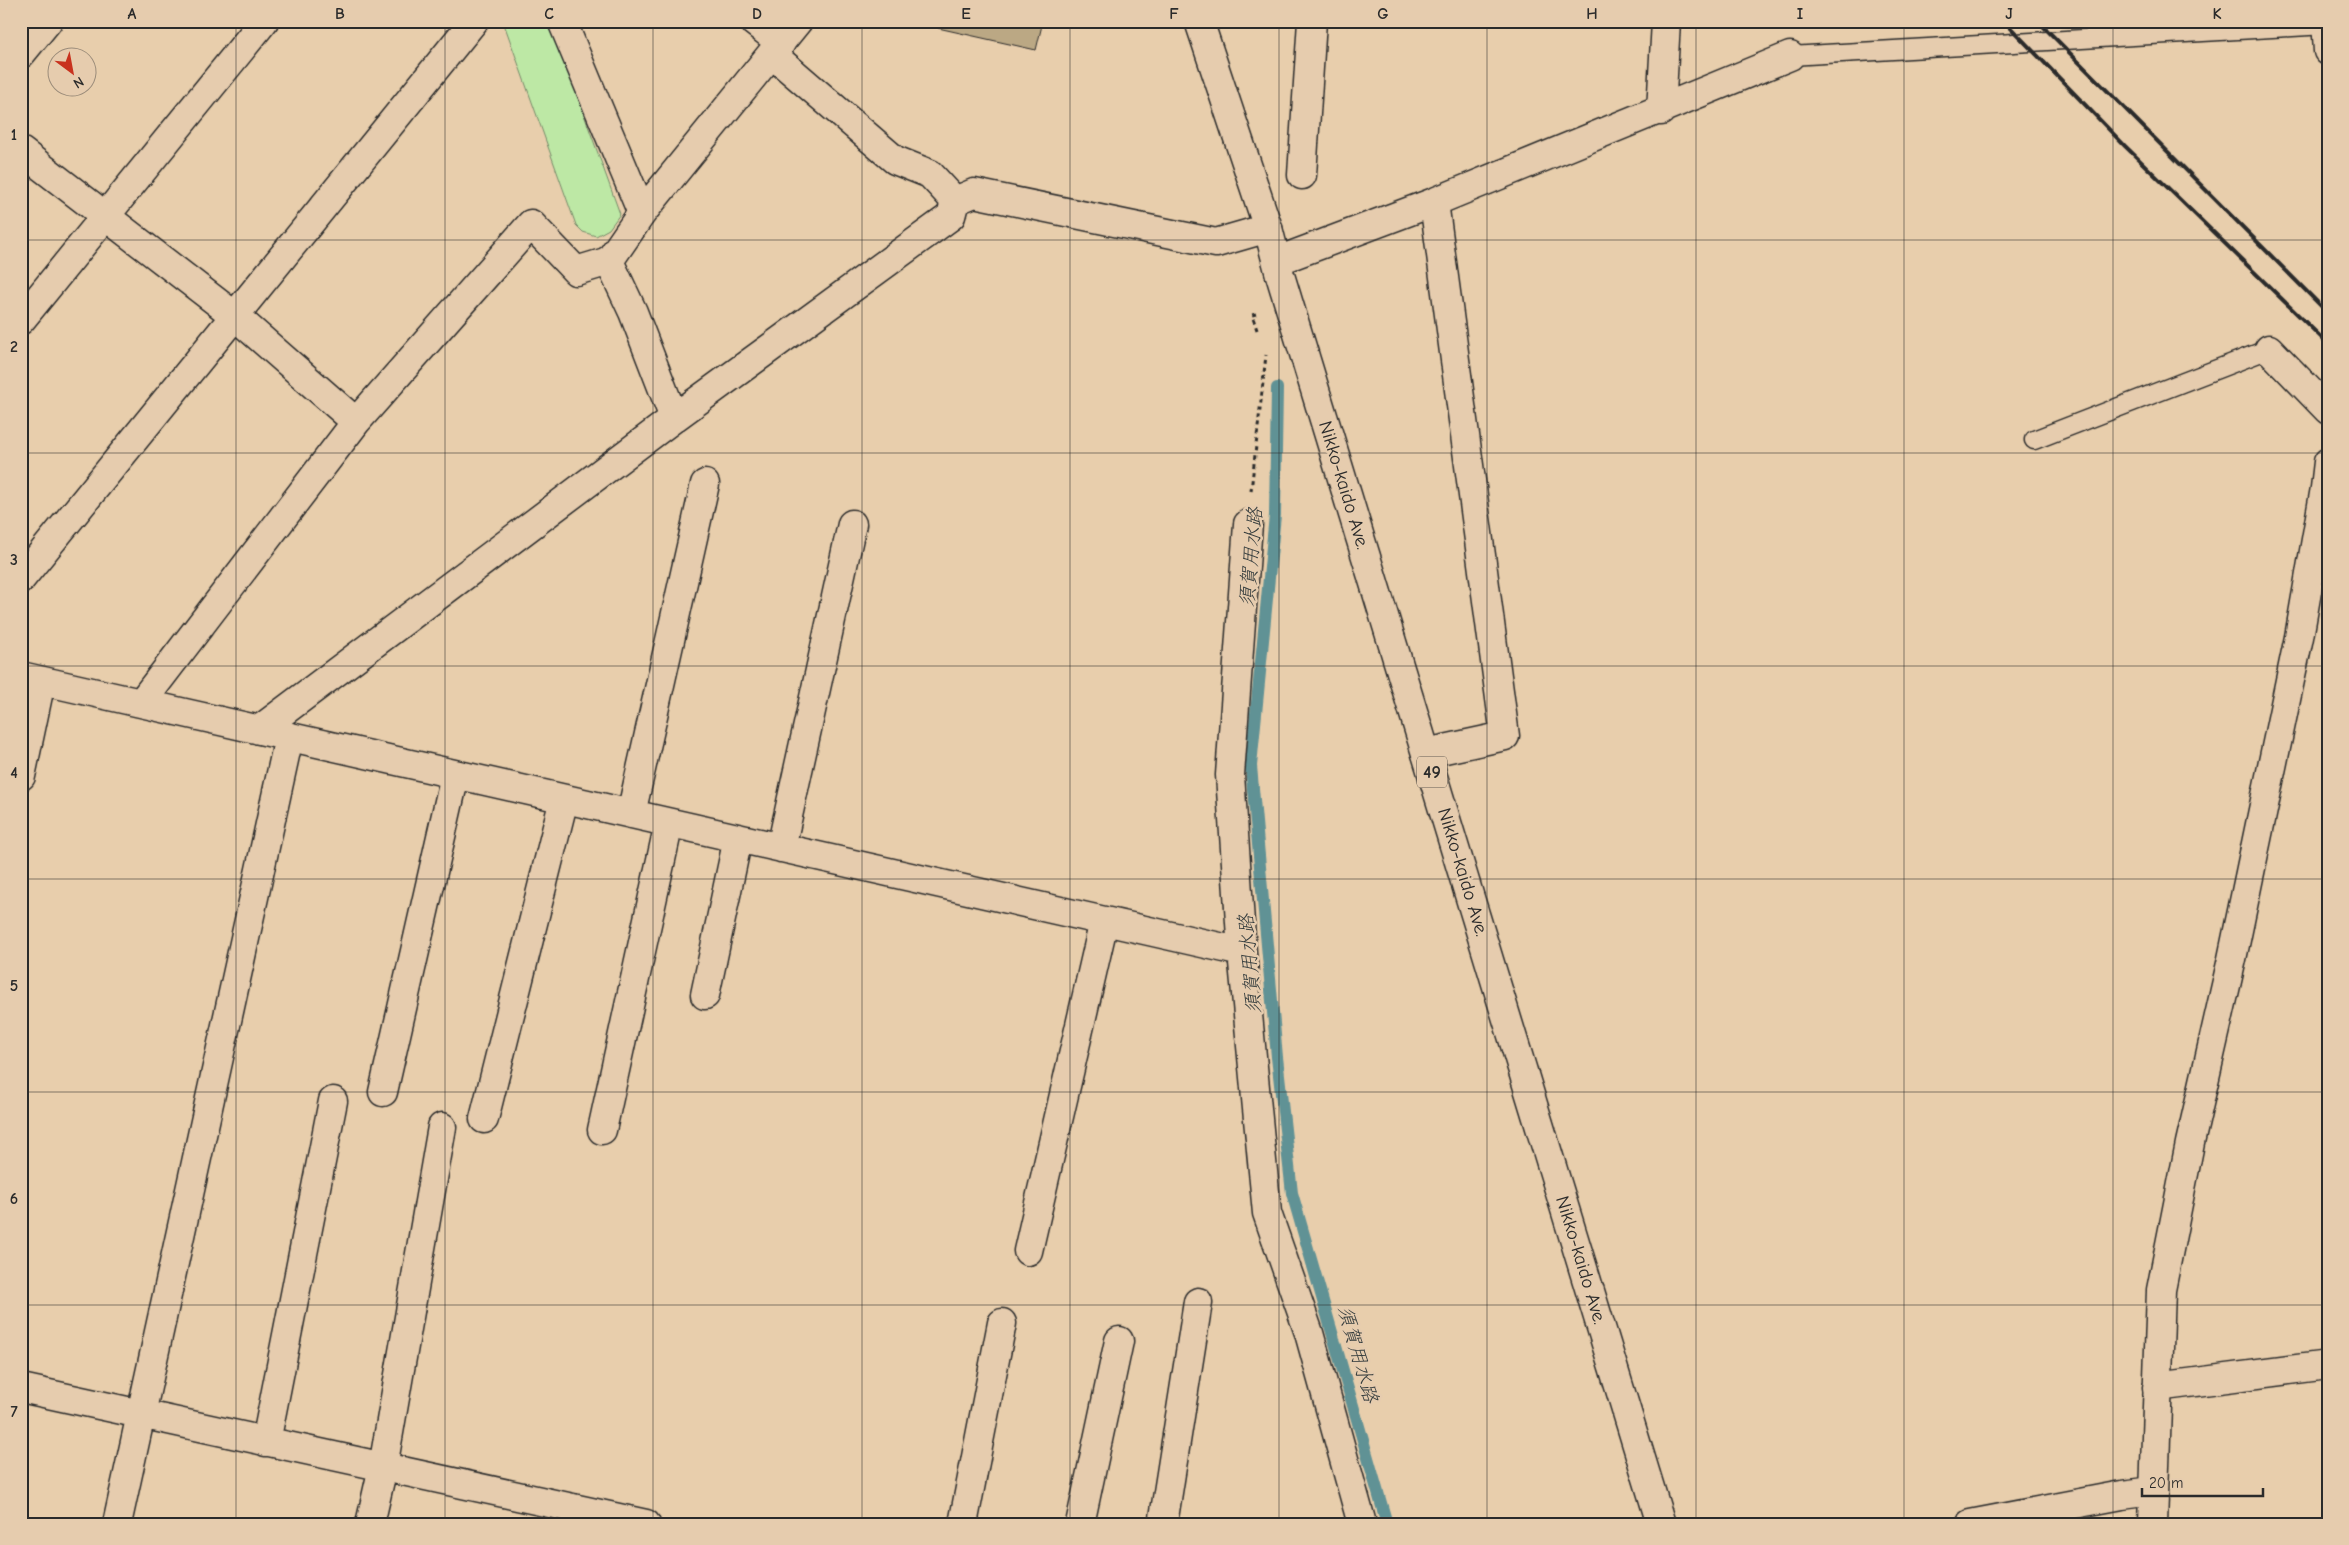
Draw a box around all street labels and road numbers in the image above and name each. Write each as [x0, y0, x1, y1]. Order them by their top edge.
street label: Nikko-kaido Ave. [1314, 418, 1374, 552]
road number: 49 [1417, 756, 1447, 788]
street label: Nikko-kaido Ave. [1433, 805, 1493, 939]
street label: Nikko-kaido Ave. [1551, 1193, 1611, 1327]

